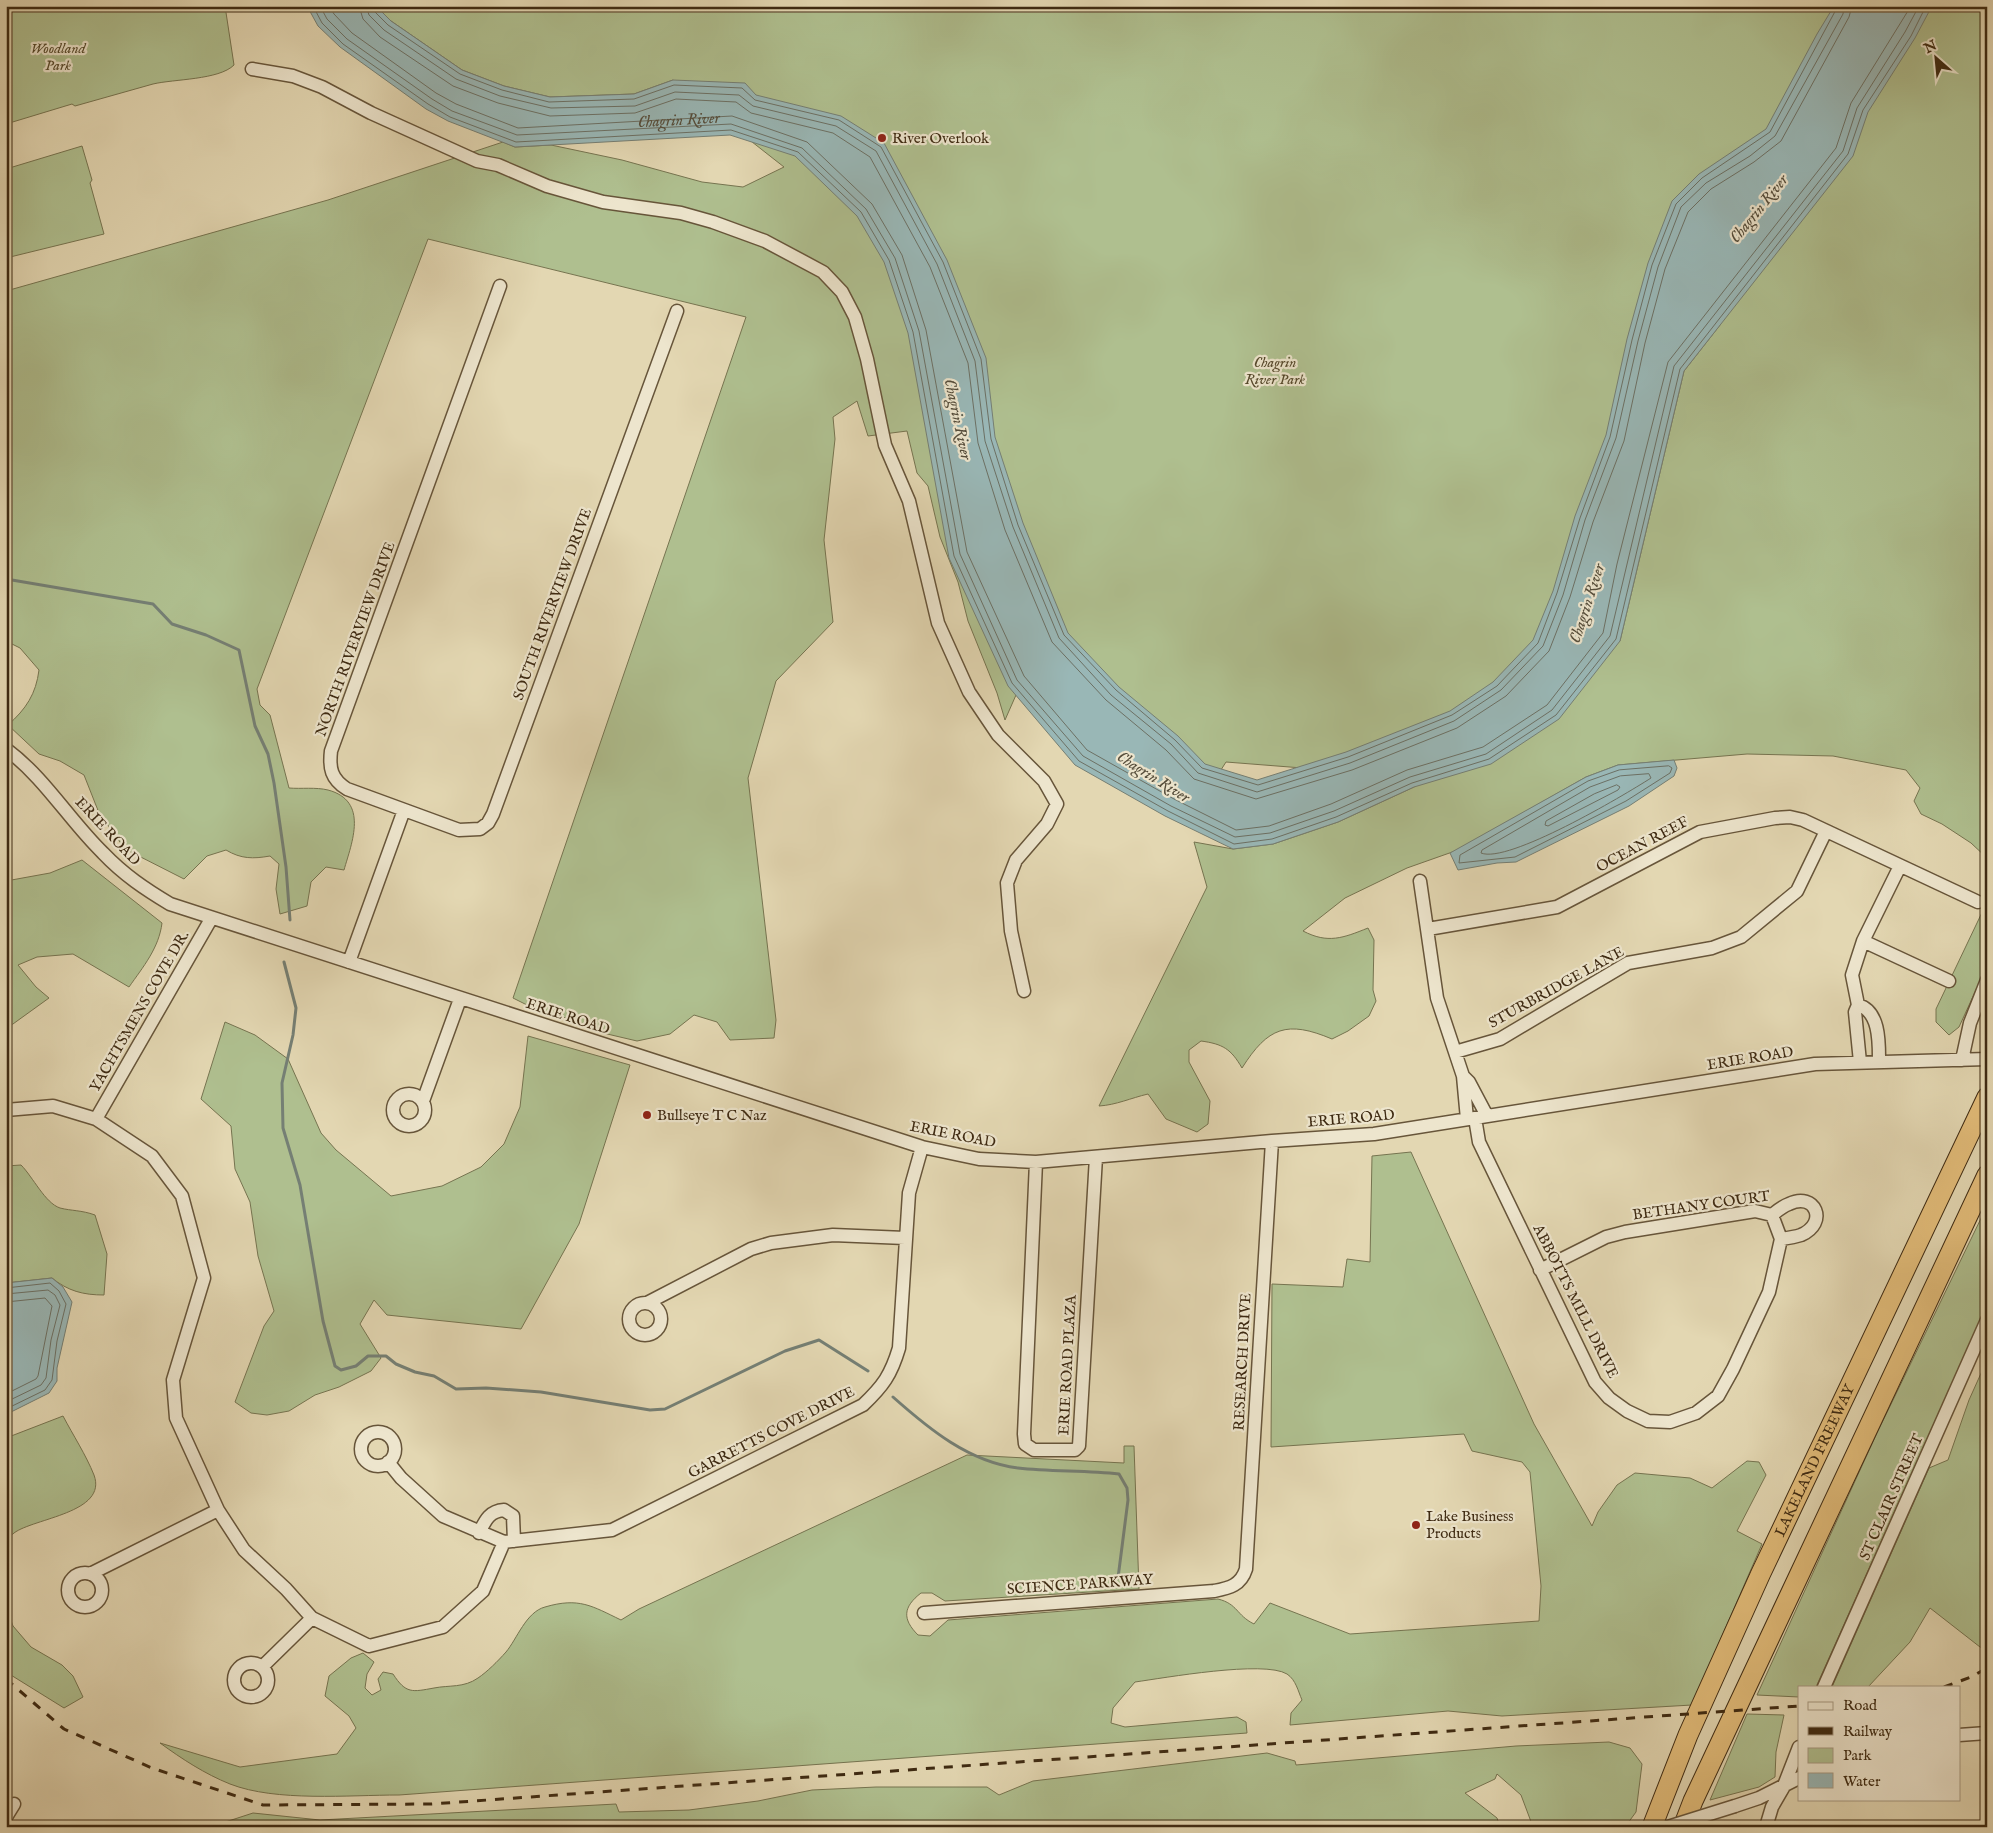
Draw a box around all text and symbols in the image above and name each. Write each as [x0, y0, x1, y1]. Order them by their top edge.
north arrow [1910, 32, 1960, 82]
text: N [1920, 37, 1940, 59]
park label: Woodland Park [30, 39, 87, 75]
water label: Chagrin River [637, 109, 722, 133]
place label: River Overlook [892, 129, 990, 148]
marker: River Overlook [876, 132, 888, 144]
water label: Chagrin River [1726, 170, 1794, 247]
park label: Chagrin River Park [1245, 353, 1305, 389]
water label: Chagrin River [939, 377, 976, 463]
street label: SOUTH RIVERVIEW DRIVE [509, 506, 596, 703]
street label: NORTH RIVERVIEW DRIVE [311, 539, 400, 739]
water label: Chagrin River [1566, 560, 1611, 646]
water label: Chagrin River [1113, 747, 1194, 809]
street label: ERIE ROAD [71, 793, 144, 870]
street label: OCEAN REEF [1593, 812, 1692, 877]
street label: YACHTSMENS COVE DR. [85, 927, 194, 1095]
street label: STURBRIDGE LANE [1485, 942, 1627, 1033]
street label: ERIE ROAD [523, 994, 612, 1039]
street label: ERIE ROAD [1706, 1042, 1795, 1075]
street label: ERIE ROAD [1307, 1105, 1395, 1132]
place label: Bullseye T C Naz [657, 1106, 767, 1125]
marker: Bullseye T C Naz [641, 1109, 653, 1121]
street label: ERIE ROAD [908, 1117, 998, 1152]
street label: BETHANY COURT [1631, 1186, 1771, 1225]
street label: ABBOTTS MILL DRIVE [1528, 1220, 1623, 1381]
street label: ERIE ROAD PLAZA [1054, 1293, 1081, 1436]
street label: RESEARCH DRIVE [1229, 1293, 1256, 1431]
street label: LAKELAND FREEWAY [1771, 1381, 1859, 1540]
street label: GARRETTS COVE DRIVE [685, 1382, 858, 1483]
street label: ST CLAIR STREET [1855, 1431, 1928, 1563]
place label: Lake Business Products [1426, 1507, 1514, 1543]
marker: Lake Business Products [1410, 1519, 1422, 1531]
street label: SCIENCE PARKWAY [1006, 1570, 1155, 1599]
legend [1798, 1686, 1960, 1800]
text: Road [1843, 1696, 1878, 1715]
text: Railway [1843, 1722, 1893, 1741]
text: Park [1843, 1746, 1873, 1765]
text: Water [1843, 1772, 1881, 1791]

